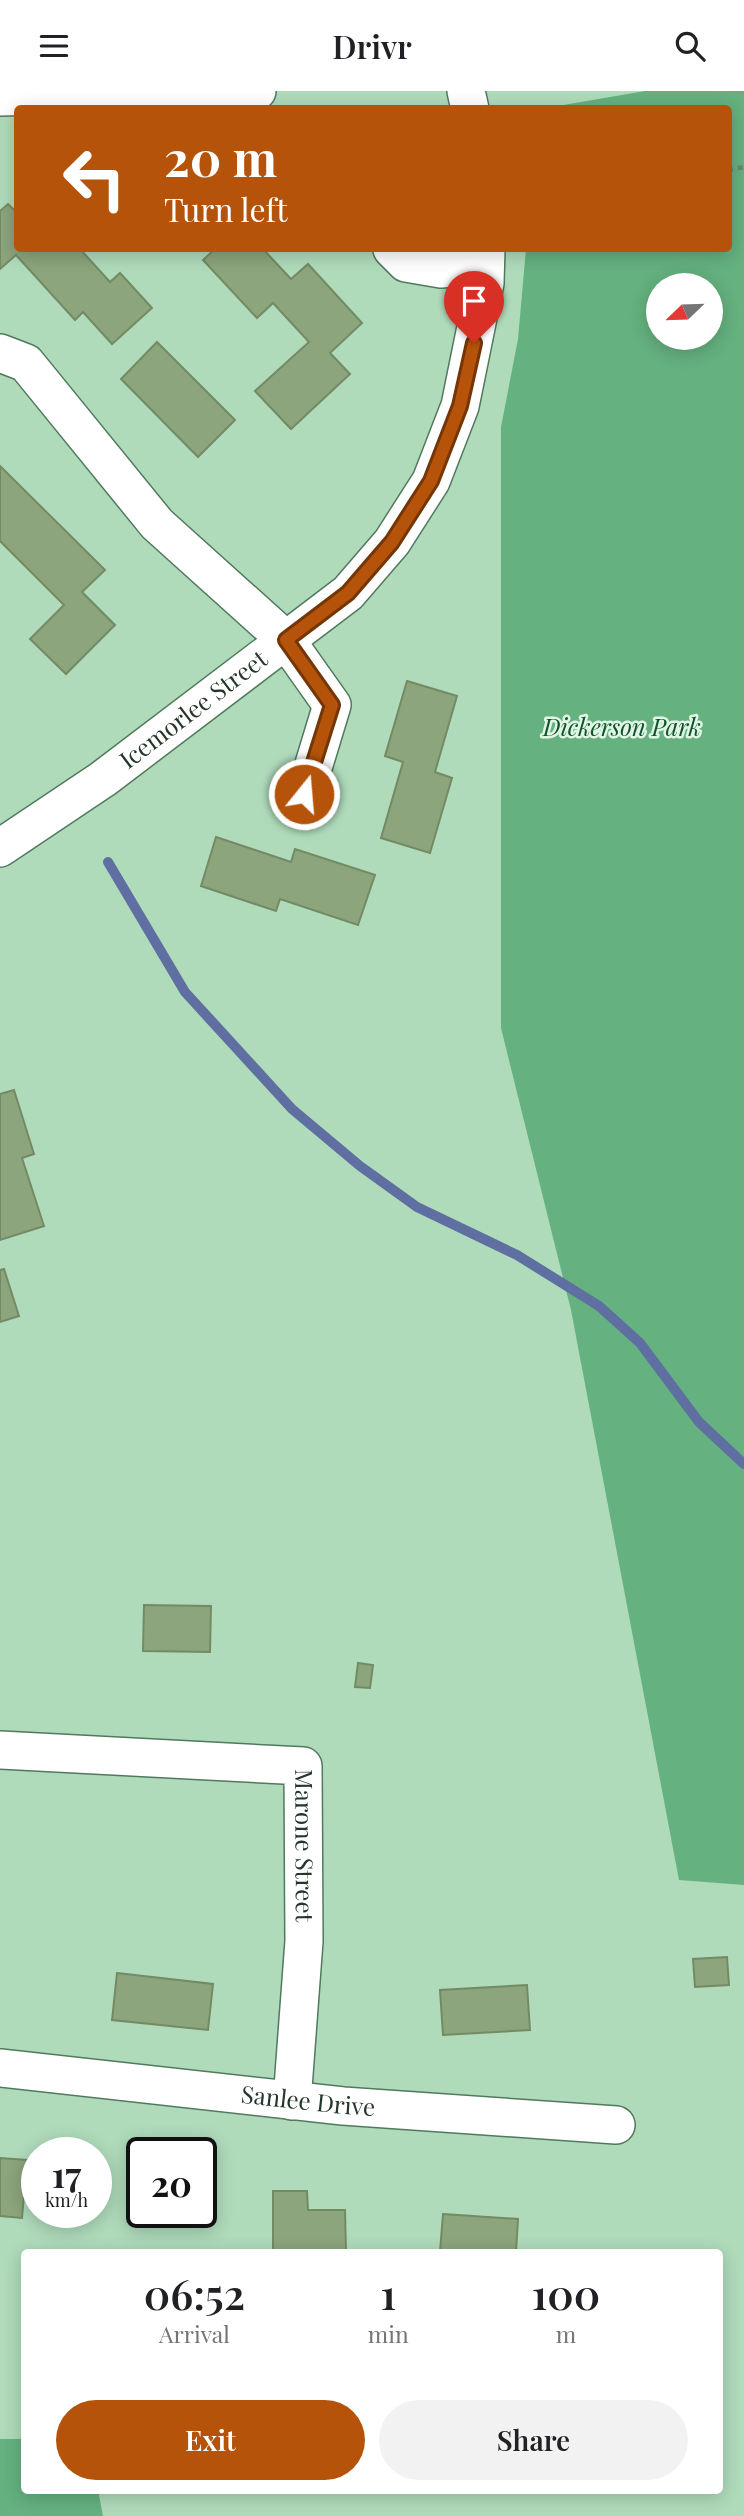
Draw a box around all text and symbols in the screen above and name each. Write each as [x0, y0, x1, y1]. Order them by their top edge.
text: Drivr [332, 24, 412, 67]
icon: menu [35, 27, 73, 65]
icon: search [671, 27, 709, 65]
text: 20 m [164, 124, 277, 189]
icon: left [49, 133, 140, 224]
text: Turn left [164, 187, 288, 230]
pin [444, 271, 504, 343]
north arrow [646, 273, 723, 350]
map controls [646, 273, 723, 350]
icon: arrive [455, 282, 493, 320]
street label: Icemorlee Street [112, 642, 273, 775]
park label: Dickerson Park [542, 710, 701, 742]
position arrow [267, 757, 341, 831]
street label: Marone Street [289, 1769, 322, 1923]
street label: Sanlee Drive [240, 2077, 377, 2122]
speed limit sign: 20 [126, 2137, 217, 2228]
text: 17 [52, 2150, 81, 2197]
text: km/h [45, 2188, 88, 2212]
text: 06:52 [144, 2265, 245, 2321]
text: 1 [380, 2265, 396, 2321]
text: 100 [531, 2265, 600, 2321]
text: Arrival [159, 2318, 230, 2349]
text: min [368, 2318, 409, 2349]
text: m [556, 2318, 576, 2349]
button: Exit [56, 2400, 365, 2480]
button: Share [379, 2400, 688, 2480]

